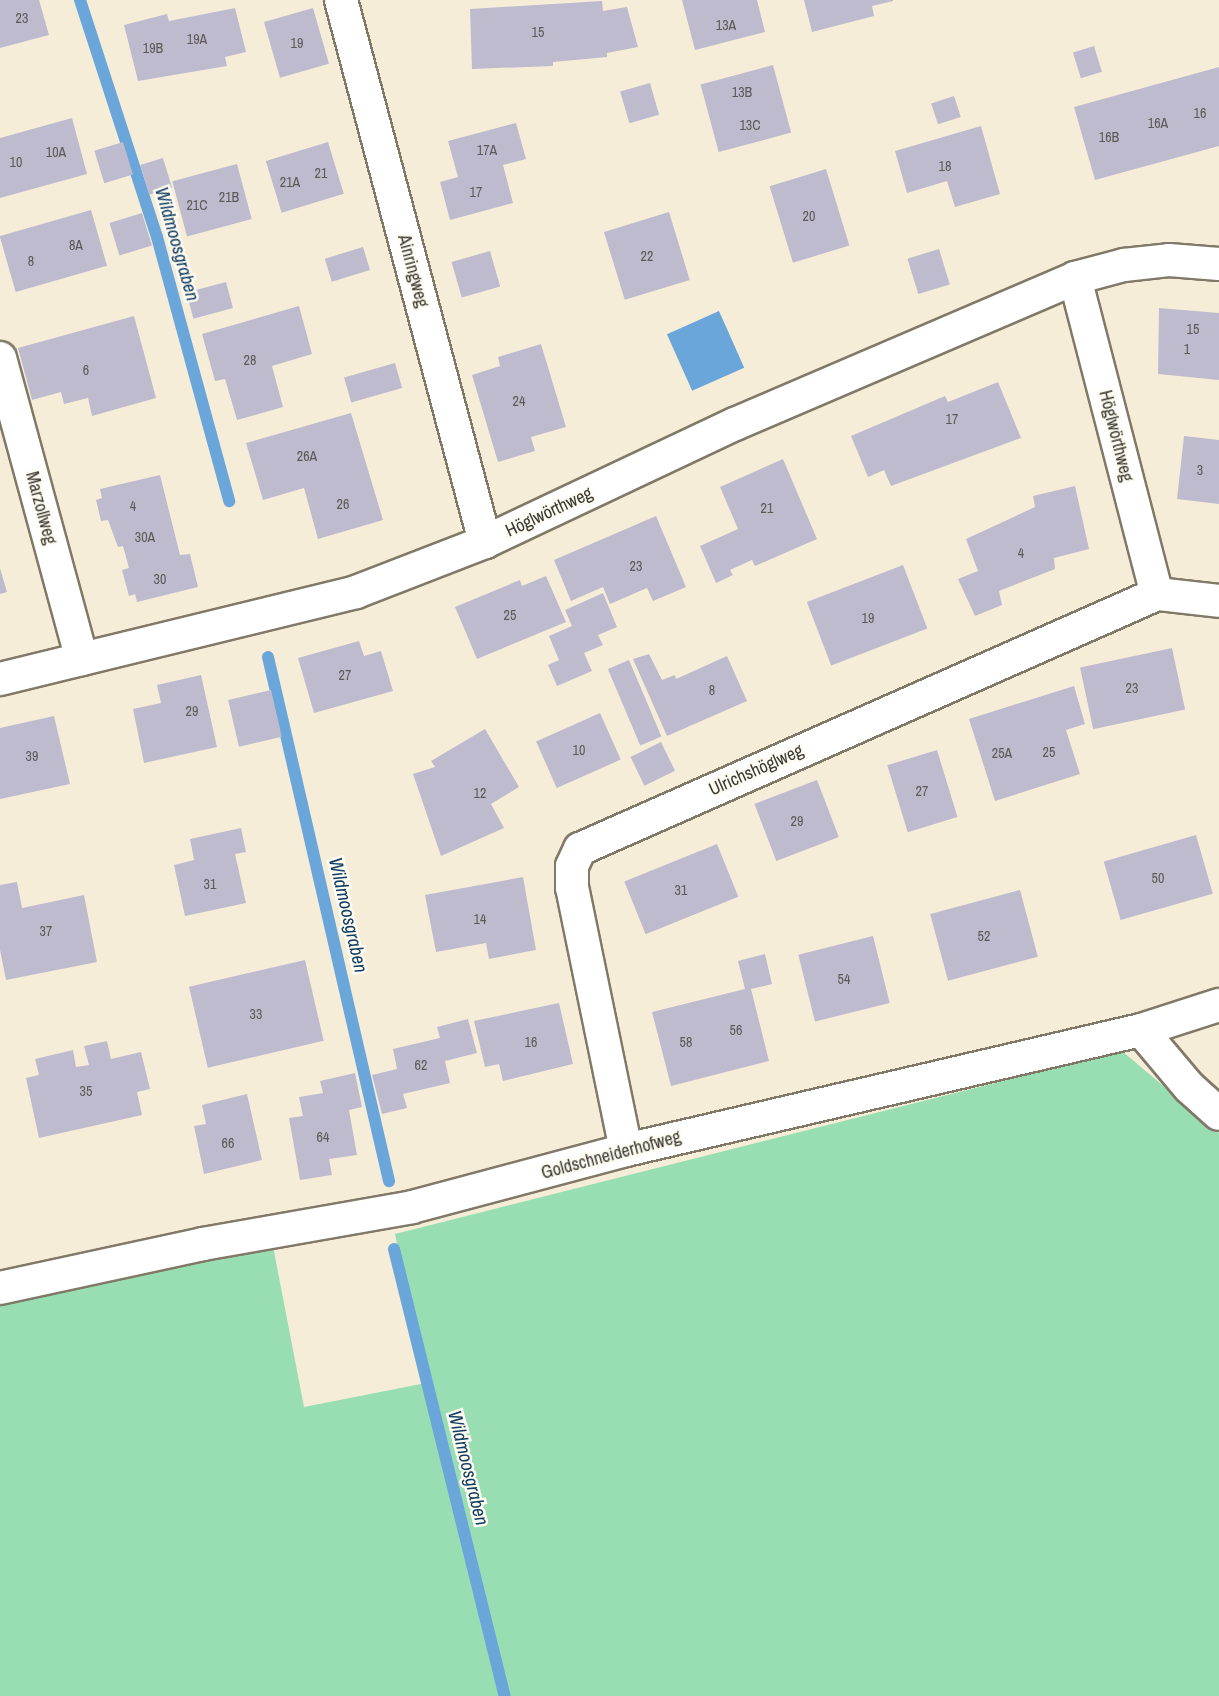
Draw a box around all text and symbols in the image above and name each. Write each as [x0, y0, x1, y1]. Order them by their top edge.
house number: 23 [16, 10, 28, 26]
house number: 13A [716, 17, 736, 33]
house number: 15 [532, 24, 544, 40]
house number: 19A [187, 31, 207, 47]
house number: 19 [291, 35, 303, 51]
house number: 19B [143, 40, 163, 56]
house number: 13B [732, 84, 752, 100]
house number: 16 [1194, 105, 1206, 121]
house number: 16A [1148, 115, 1168, 131]
house number: 13C [739, 117, 761, 133]
house number: 16B [1099, 129, 1119, 145]
house number: 17A [477, 142, 497, 158]
house number: 10A [46, 144, 66, 160]
house number: 10 [10, 154, 22, 170]
house number: 18 [939, 158, 951, 174]
house number: 21 [315, 165, 327, 181]
house number: 21A [280, 174, 300, 190]
water label: Wildmoosgraben [150, 184, 204, 304]
house number: 17 [470, 184, 482, 200]
house number: 21B [219, 189, 239, 205]
house number: 21C [186, 197, 208, 213]
house number: 20 [803, 208, 815, 224]
street label: Ainringweg [393, 232, 433, 310]
house number: 8A [69, 237, 83, 253]
house number: 22 [641, 248, 653, 264]
house number: 8 [28, 253, 34, 269]
house number: 15 [1187, 321, 1199, 337]
house number: 1 [1184, 341, 1190, 357]
house number: 28 [244, 352, 256, 368]
house number: 6 [83, 362, 89, 378]
street label: Höglwörthweg [1094, 388, 1138, 484]
house number: 24 [513, 393, 525, 409]
house number: 17 [946, 411, 958, 427]
house number: 26A [297, 448, 317, 464]
house number: 3 [1197, 462, 1203, 478]
street label: Marzollweg [21, 469, 61, 547]
street label: Höglwörthweg [502, 482, 596, 542]
house number: 26 [337, 496, 349, 512]
house number: 4 [130, 498, 136, 514]
house number: 21 [761, 500, 773, 516]
house number: 30A [135, 529, 155, 545]
house number: 4 [1018, 545, 1024, 561]
house number: 23 [630, 558, 642, 574]
house number: 30 [154, 571, 166, 587]
house number: 25 [504, 607, 516, 623]
house number: 19 [862, 610, 874, 626]
house number: 27 [339, 667, 351, 683]
house number: 23 [1126, 680, 1138, 696]
house number: 8 [709, 682, 715, 698]
house number: 29 [186, 703, 198, 719]
street label: Ulrichshöglweg [706, 740, 806, 800]
house number: 10 [573, 742, 585, 758]
house number: 25 [1043, 744, 1055, 760]
house number: 25A [992, 745, 1012, 761]
house number: 39 [26, 748, 38, 764]
house number: 27 [916, 783, 928, 799]
house number: 12 [474, 785, 486, 801]
house number: 29 [791, 813, 803, 829]
water label: Wildmoosgraben [324, 855, 372, 975]
house number: 50 [1152, 870, 1164, 886]
house number: 31 [204, 876, 216, 892]
house number: 31 [675, 882, 687, 898]
house number: 14 [474, 911, 486, 927]
house number: 37 [40, 923, 52, 939]
house number: 52 [978, 928, 990, 944]
house number: 54 [838, 971, 850, 987]
house number: 33 [250, 1006, 262, 1022]
house number: 56 [730, 1022, 742, 1038]
house number: 16 [525, 1034, 537, 1050]
house number: 58 [680, 1034, 692, 1050]
house number: 62 [415, 1057, 427, 1073]
house number: 35 [80, 1083, 92, 1099]
street label: Goldschneiderhofweg [539, 1126, 683, 1184]
house number: 64 [317, 1129, 329, 1145]
house number: 66 [222, 1135, 234, 1151]
water label: Wildmoosgraben [443, 1408, 493, 1528]

